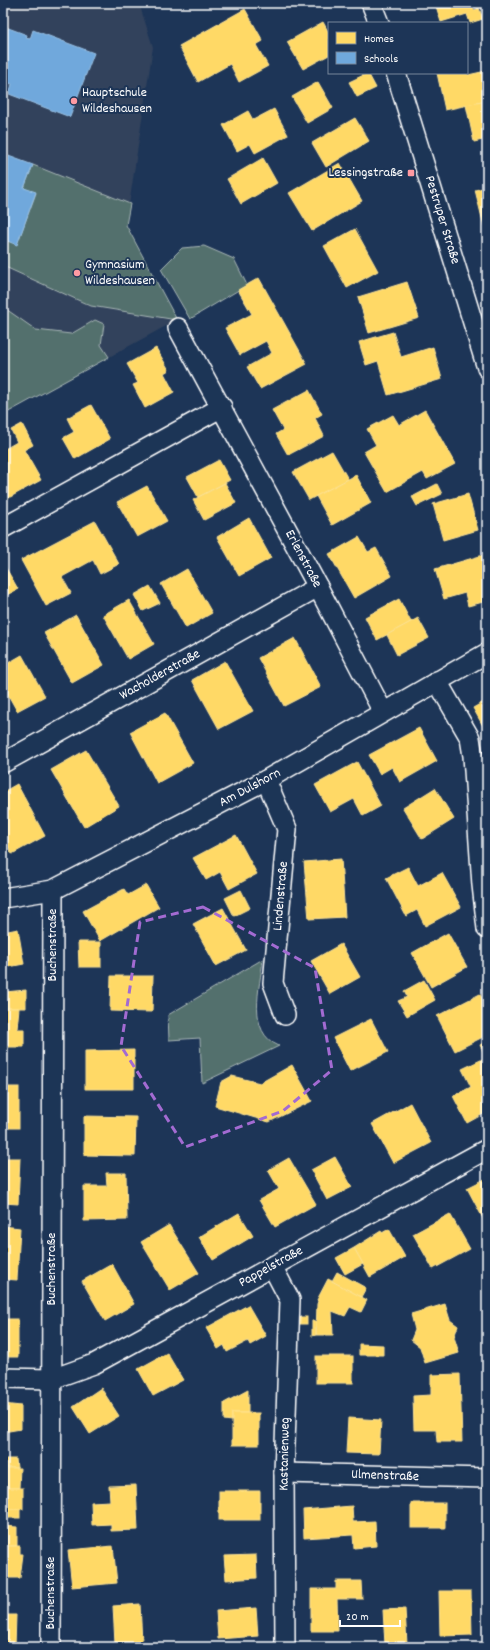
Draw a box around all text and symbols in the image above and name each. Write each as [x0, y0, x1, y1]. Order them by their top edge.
legend [328, 22, 468, 74]
text: Homes [364, 31, 394, 48]
text: Schools [364, 51, 398, 68]
place label: Hauptschule Wildeshausen [82, 83, 152, 119]
marker: Hauptschule Wildeshausen [69, 96, 79, 106]
place label: Lessingstraße [329, 163, 403, 183]
marker: Lessingstraße [406, 168, 416, 178]
street label: Pestruper Straße [419, 173, 465, 267]
place label: Gymnasium Wildeshausen [85, 255, 155, 291]
marker: Gymnasium Wildeshausen [72, 268, 82, 278]
street label: Erlenstraße [279, 526, 327, 592]
street label: Wacholderstraße [116, 644, 204, 706]
street label: Am Dulshorn [216, 763, 284, 813]
street label: Lindenstraße [268, 860, 294, 932]
street label: Buchenstraße [43, 909, 63, 981]
street label: Buchenstraße [42, 1233, 62, 1305]
street label: Pappelstraße [235, 1241, 307, 1293]
street label: Kastanienweg [274, 1417, 296, 1491]
street label: Ulmenstraße [351, 1465, 419, 1487]
street label: Buchenstraße [41, 1557, 61, 1629]
scale bar [340, 1602, 400, 1628]
text: 20 m [346, 1609, 369, 1626]

